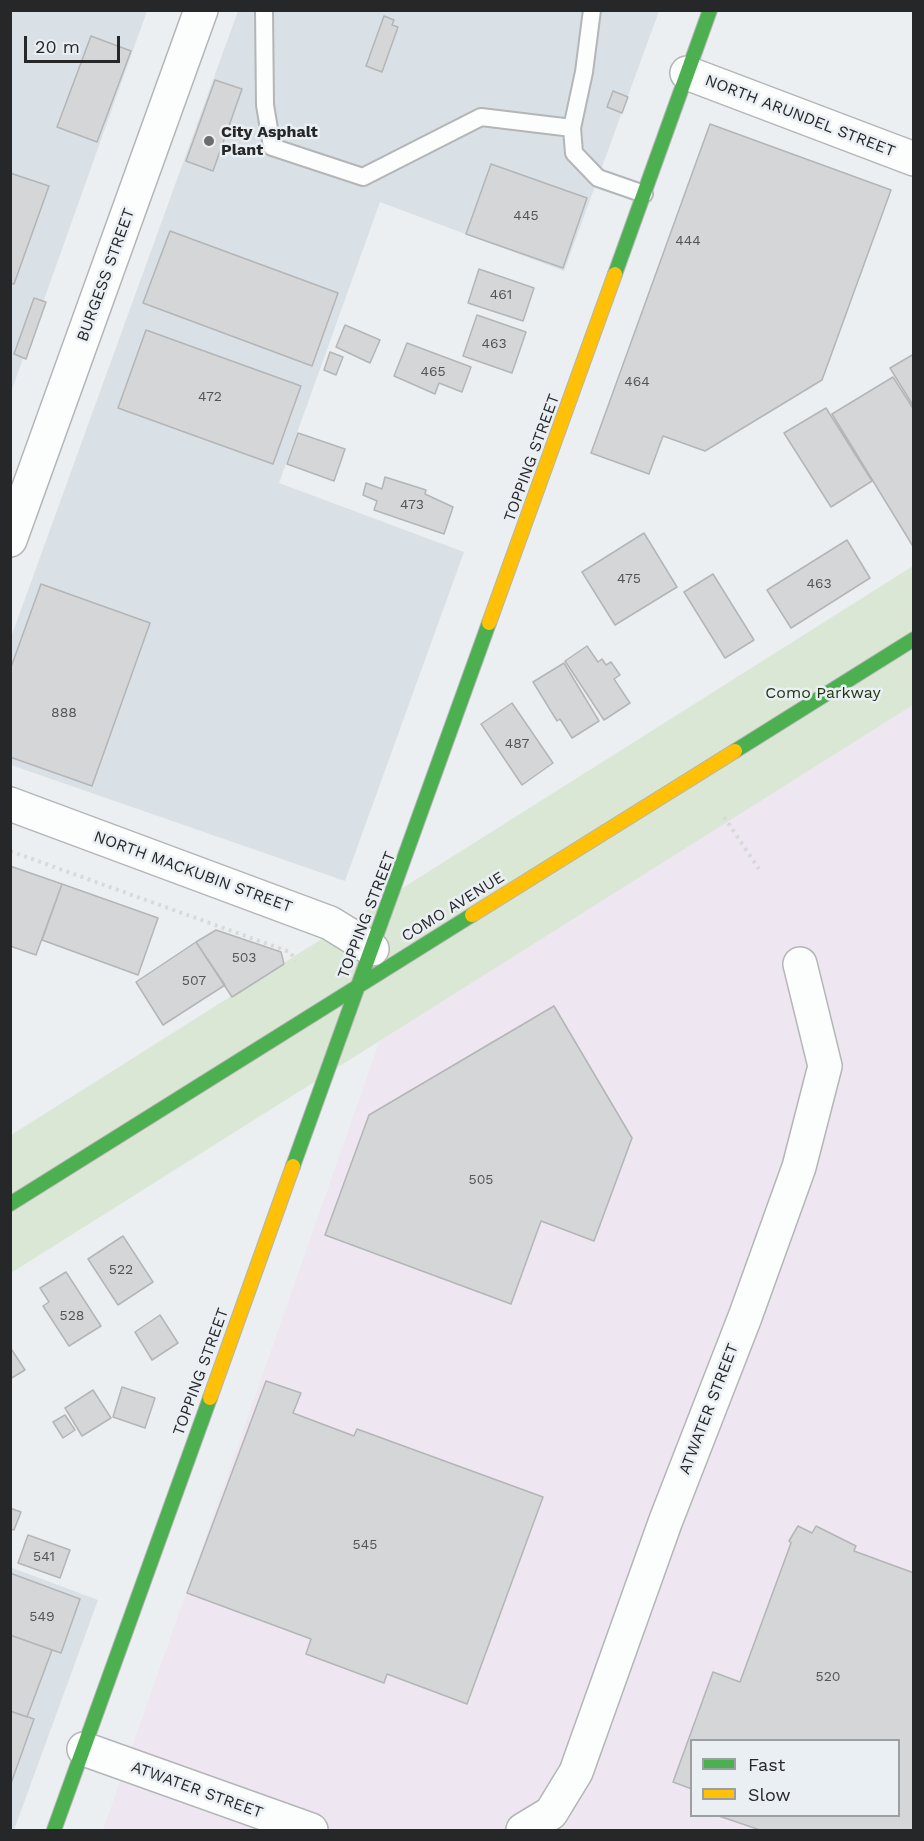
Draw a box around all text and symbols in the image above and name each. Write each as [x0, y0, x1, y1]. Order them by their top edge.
scale bar [27, 24, 123, 62]
text: 20 m [35, 36, 80, 57]
street label: NORTH ARUNDEL STREET [702, 71, 898, 161]
place label: City Asphalt Plant [221, 122, 318, 160]
marker: City Asphalt Plant [202, 134, 216, 148]
street label: BURGESS STREET [73, 206, 139, 344]
house number: 445 [513, 208, 539, 224]
house number: 444 [675, 233, 701, 249]
house number: 461 [490, 287, 512, 303]
house number: 463 [481, 336, 507, 352]
house number: 465 [420, 364, 446, 380]
house number: 464 [624, 374, 650, 390]
house number: 472 [198, 389, 222, 405]
street label: TOPPING STREET [500, 392, 564, 524]
house number: 473 [400, 497, 424, 513]
house number: 475 [617, 571, 641, 587]
house number: 463 [806, 576, 832, 592]
park label: Como Parkway [765, 683, 881, 703]
house number: 888 [51, 705, 77, 721]
house number: 487 [505, 736, 529, 752]
street label: NORTH MACKUBIN STREET [91, 827, 295, 917]
street label: TOPPING STREET [334, 849, 400, 981]
street label: COMO AVENUE [398, 868, 508, 946]
house number: 503 [232, 950, 256, 966]
house number: 507 [182, 973, 206, 989]
house number: 505 [468, 1172, 494, 1188]
house number: 522 [109, 1262, 133, 1278]
street label: TOPPING STREET [169, 1306, 233, 1438]
house number: 528 [60, 1308, 84, 1324]
street label: ATWATER STREET [675, 1341, 743, 1477]
house number: 545 [353, 1537, 377, 1553]
house number: 541 [33, 1549, 55, 1565]
house number: 549 [29, 1609, 55, 1625]
house number: 520 [815, 1669, 841, 1685]
legend [690, 1739, 900, 1817]
text: Fast [748, 1754, 785, 1775]
street label: ATWATER STREET [129, 1757, 265, 1823]
text: Slow [748, 1784, 791, 1805]

